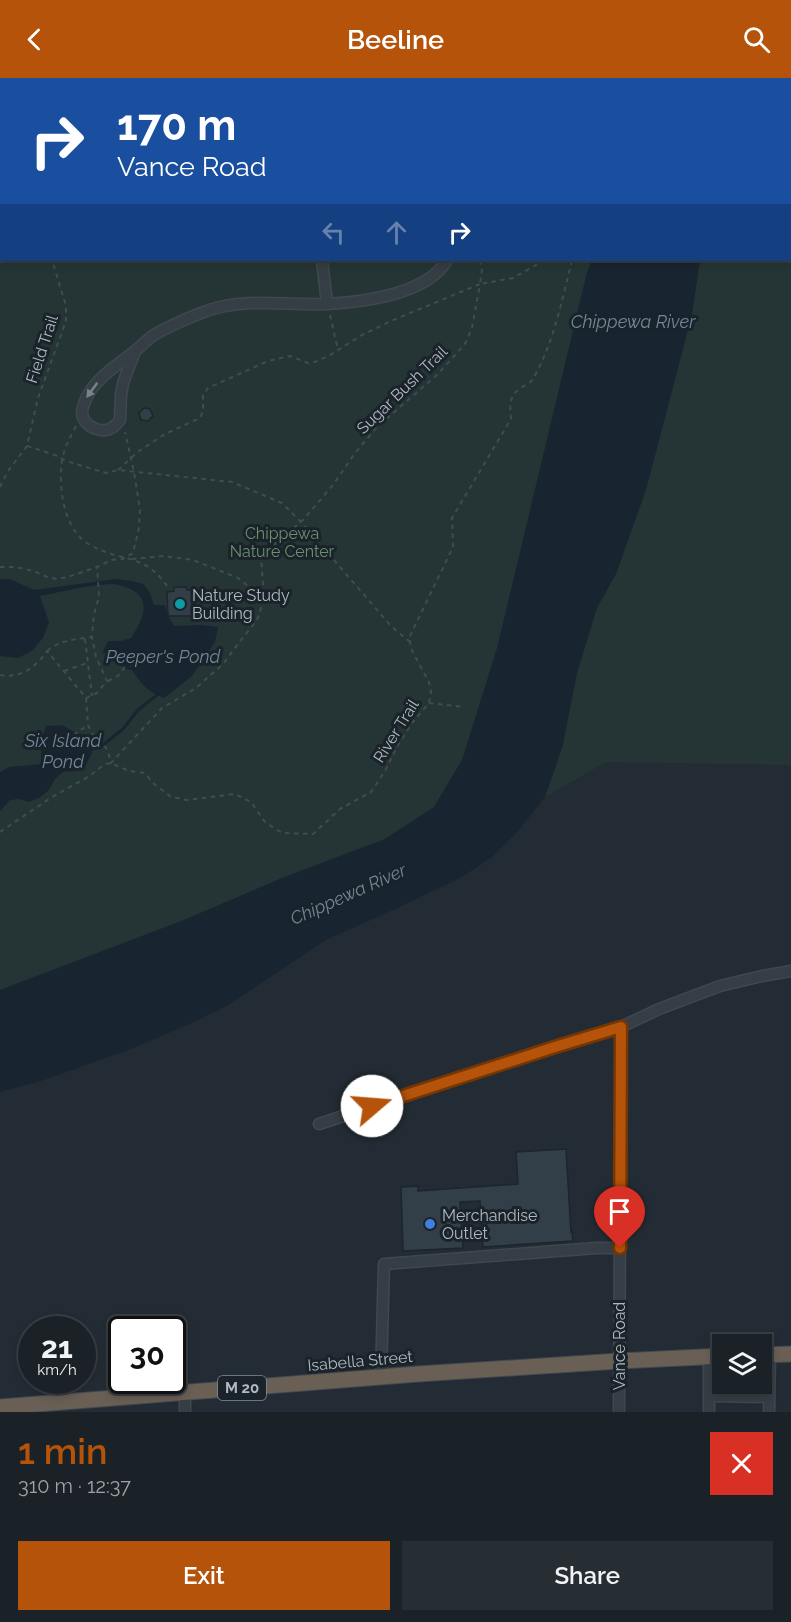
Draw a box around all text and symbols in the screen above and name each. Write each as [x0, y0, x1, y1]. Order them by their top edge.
icon: back [18, 23, 51, 56]
icon: search [740, 23, 773, 56]
text: Beeline [347, 24, 444, 55]
text: 170 m [117, 101, 236, 150]
icon: right [18, 102, 96, 180]
text: Vance Road [117, 151, 267, 182]
icon: left [317, 216, 350, 249]
icon: ahead [380, 216, 413, 249]
icon: right [443, 216, 476, 249]
water label: Chippewa River [571, 311, 696, 332]
street label: Field Trail [22, 312, 62, 386]
street label: Sugar Bush Trail [353, 342, 452, 438]
one-way arrow [86, 382, 98, 398]
park label: Chippewa Nature Center [230, 524, 335, 561]
place label: Nature Study Building [192, 586, 290, 623]
marker: Nature Study Building [173, 597, 187, 611]
water label: Peeper's Pond [106, 646, 222, 667]
street label: River Trail [369, 695, 423, 766]
water label: Six Island Pond [24, 730, 103, 772]
water label: Chippewa River [287, 859, 410, 929]
position arrow [340, 1074, 404, 1138]
pin [594, 1186, 645, 1248]
icon: arrive [603, 1195, 636, 1228]
place label: Merchandise Outlet [442, 1206, 537, 1243]
marker: Merchandise Outlet [423, 1217, 437, 1231]
street label: Vance Road [610, 1302, 629, 1390]
speed limit sign: 30 [108, 1316, 186, 1394]
text: 21 [41, 1330, 73, 1365]
map controls [712, 1334, 772, 1394]
button: layers [712, 1334, 772, 1394]
street label: Isabella Street [307, 1347, 414, 1375]
text: km/h [37, 1361, 77, 1379]
road number: M 20 [218, 1376, 266, 1400]
text: 1 min [18, 1430, 107, 1472]
button: close [710, 1432, 773, 1495]
text: 310 m · 12:37 [18, 1474, 131, 1498]
button: Exit [18, 1541, 390, 1610]
button: Share [402, 1541, 773, 1610]

